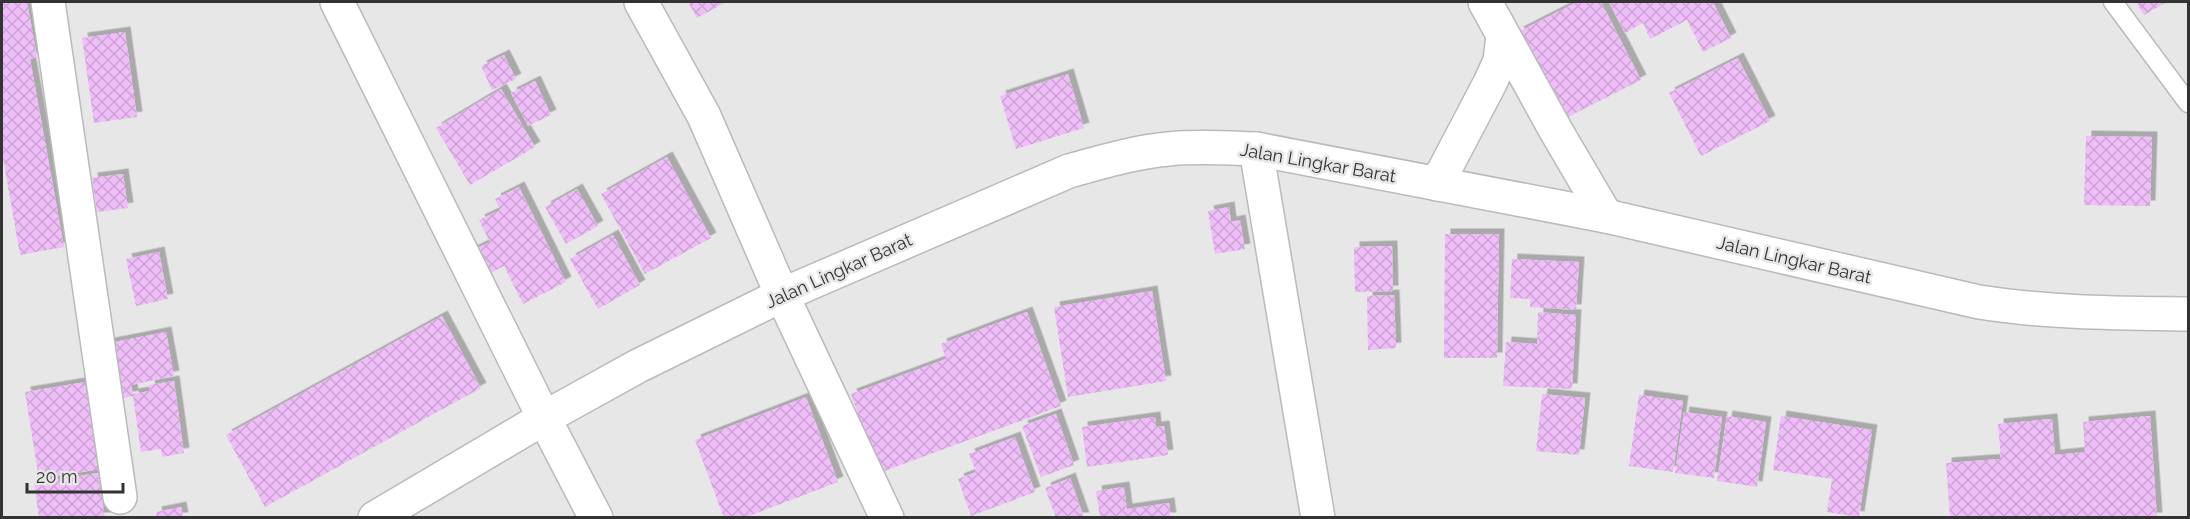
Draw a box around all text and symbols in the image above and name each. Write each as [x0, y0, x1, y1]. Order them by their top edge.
street label: Jalan Lingkar Barat [1239, 138, 1398, 187]
street label: Jalan Lingkar Barat [762, 229, 915, 312]
street label: Jalan Lingkar Barat [1715, 232, 1873, 287]
scale bar [27, 456, 123, 494]
text: 20 m [36, 466, 78, 487]

